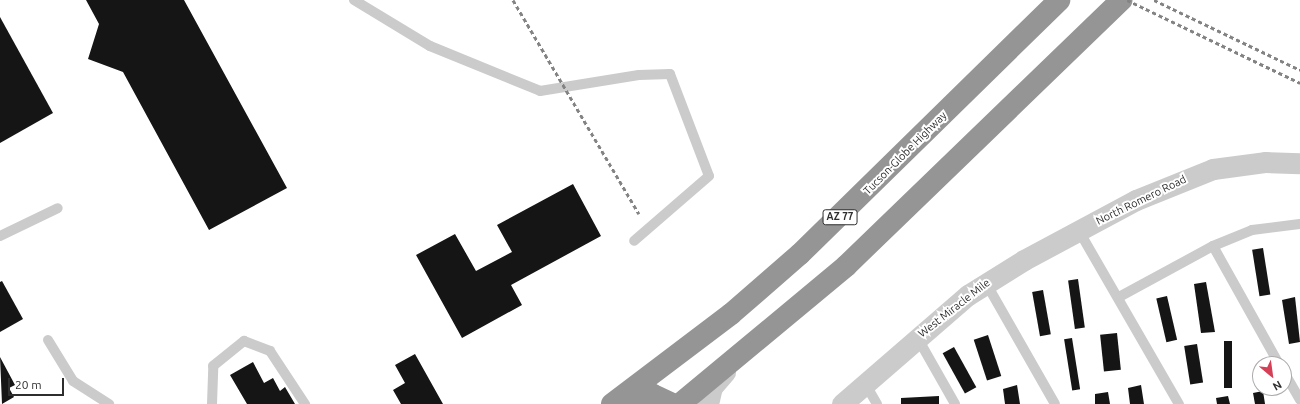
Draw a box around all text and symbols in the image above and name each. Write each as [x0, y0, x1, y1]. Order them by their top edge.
street label: Tucson-Globe Highway [861, 109, 949, 197]
street label: North Romero Road [1094, 172, 1188, 228]
road number: AZ 77 [822, 209, 858, 225]
street label: West Miracle Mile [915, 276, 993, 340]
north arrow [1252, 356, 1292, 396]
scale bar [10, 370, 66, 396]
text: 20 m [15, 378, 42, 391]
text: N [1271, 378, 1284, 393]

